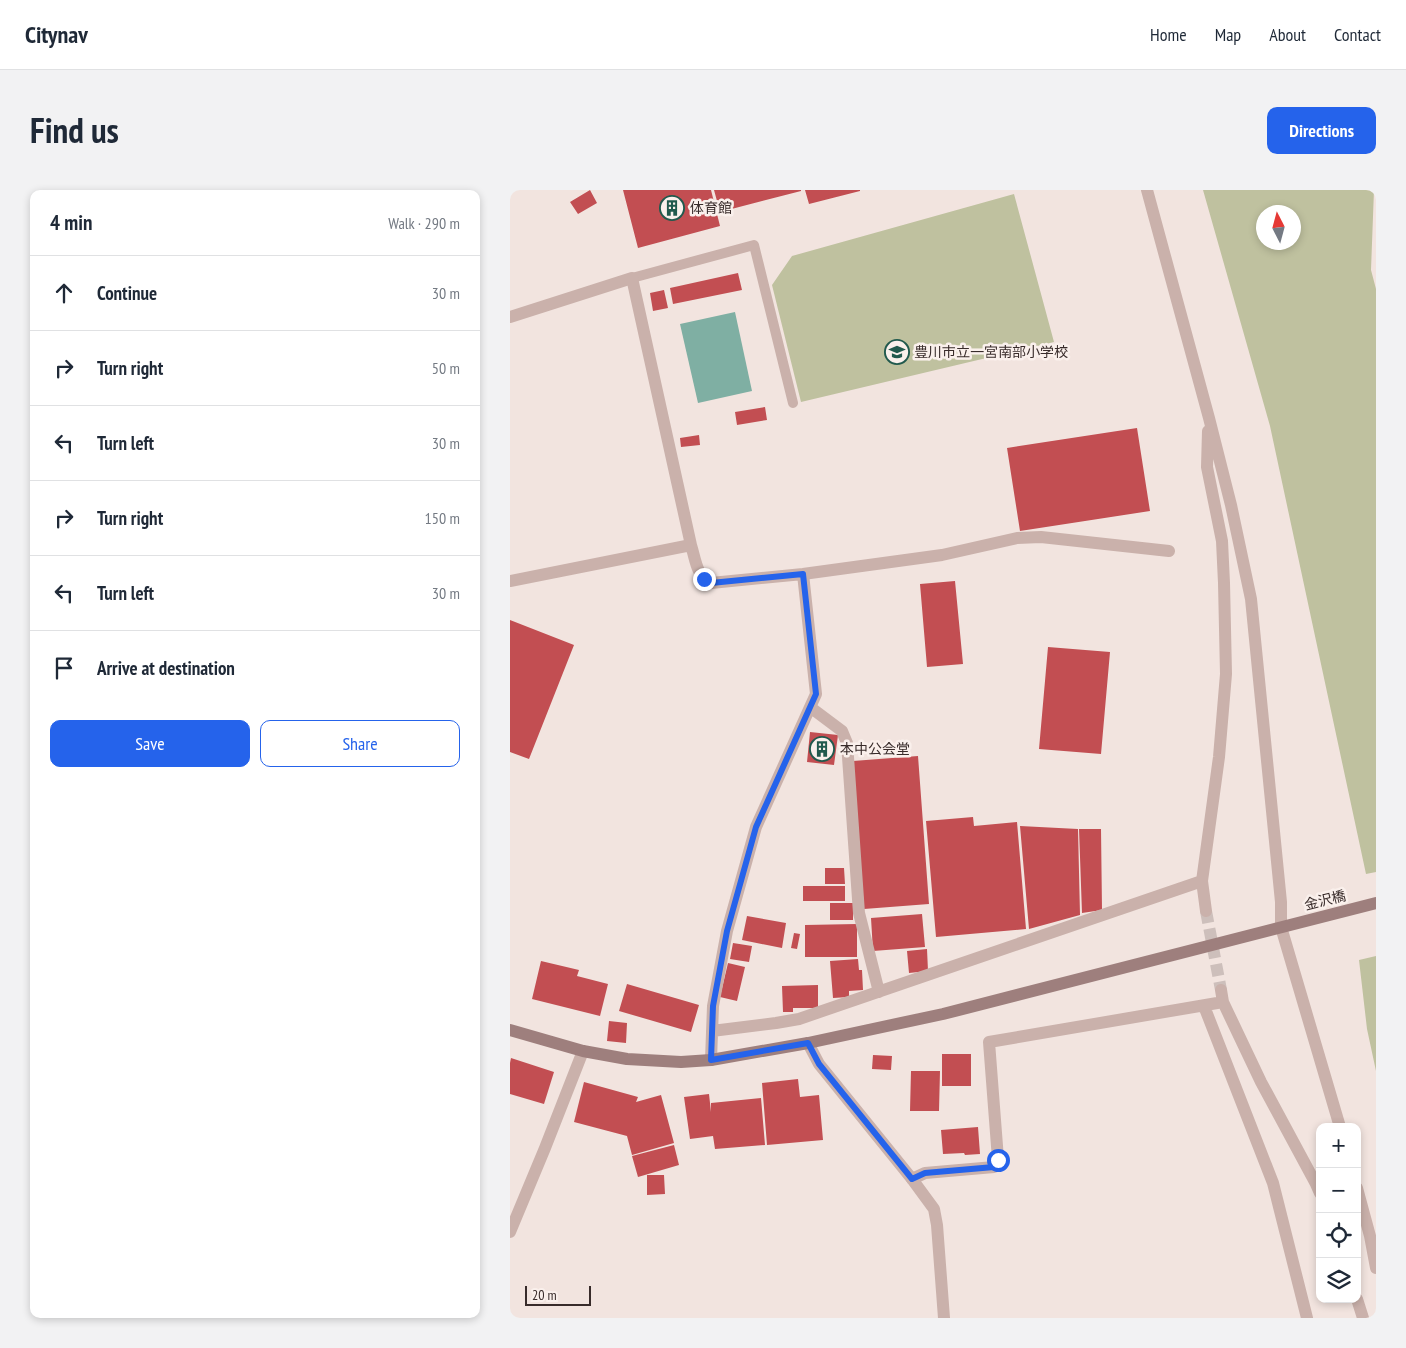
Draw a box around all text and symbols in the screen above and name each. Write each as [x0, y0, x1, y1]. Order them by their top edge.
text: Citynav [25, 19, 88, 50]
text: Home [1150, 23, 1187, 46]
text: Map [1215, 23, 1241, 46]
text: About [1269, 23, 1306, 46]
text: Contact [1334, 23, 1381, 46]
text: Find us [30, 107, 119, 153]
button: Directions [1267, 107, 1376, 154]
building icon: 体育館 [659, 195, 685, 221]
place label: 体育館 [690, 199, 732, 217]
north arrow [1256, 205, 1301, 250]
text: 4 min [50, 209, 92, 236]
text: Walk · 290 m [388, 213, 460, 233]
icon: ahead [50, 279, 78, 307]
text: Continue [97, 281, 157, 305]
text: 30 m [432, 283, 460, 303]
school or university icon: 豊川市立一宮南部小学校 [884, 339, 910, 365]
place label: 豊川市立一宮南部小学校 [914, 343, 1068, 361]
icon: right [50, 354, 78, 382]
text: Turn right [97, 356, 163, 380]
text: 50 m [432, 358, 460, 378]
icon: left [50, 429, 78, 457]
text: Turn left [97, 431, 154, 455]
text: 30 m [432, 433, 460, 453]
icon: right [50, 504, 78, 532]
text: Turn right [97, 506, 163, 530]
text: 150 m [425, 508, 460, 528]
route end [693, 568, 716, 591]
icon: left [50, 579, 78, 607]
text: Turn left [97, 581, 154, 605]
text: 30 m [432, 583, 460, 603]
icon: arrive [50, 654, 78, 682]
text: Arrive at destination [97, 656, 235, 680]
button: Save [50, 720, 250, 767]
button: Share [260, 720, 460, 767]
building icon: 本中公会堂 [809, 736, 835, 762]
place label: 本中公会堂 [840, 740, 910, 758]
street label: 金沢橋 [1302, 886, 1348, 914]
map controls [1316, 1123, 1361, 1303]
button: + [1316, 1123, 1361, 1168]
route start [987, 1149, 1010, 1172]
button: − [1316, 1168, 1361, 1213]
button: locate [1316, 1213, 1361, 1258]
button: layers [1316, 1258, 1361, 1303]
scale bar [525, 1283, 591, 1306]
text: 20 m [532, 1286, 557, 1304]

